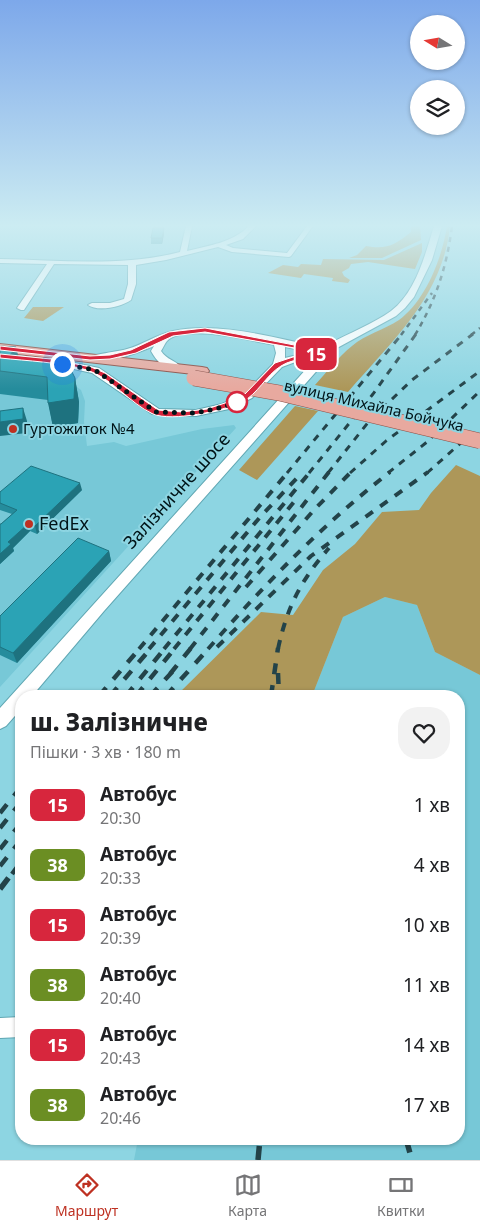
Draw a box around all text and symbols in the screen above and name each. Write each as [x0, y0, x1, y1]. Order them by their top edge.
north arrow [410, 15, 465, 70]
map controls [410, 15, 465, 135]
button: layers [410, 80, 465, 135]
line badge: 15 [294, 338, 338, 370]
text: 15 [306, 342, 326, 366]
your location [50, 352, 75, 377]
street label: вулиця Михайла Бойчука [282, 375, 466, 435]
unlabelled marker [226, 391, 248, 413]
place label: Гуртожиток №4 [23, 418, 135, 438]
marker: Гуртожиток №4 [7, 423, 19, 435]
street label: Залізничне шосе [118, 427, 235, 553]
place label: FedEx [39, 511, 90, 535]
marker: FedEx [23, 518, 35, 530]
text: ш. Залізничне [30, 705, 208, 738]
button: heart [398, 707, 450, 759]
text: Пішки · 3 хв · 180 m [30, 741, 181, 763]
text: Автобус [100, 781, 177, 807]
text: 1 хв [414, 792, 450, 818]
text: 15 [47, 793, 68, 817]
text: 20:30 [100, 807, 141, 829]
text: Автобус [100, 841, 177, 867]
text: 4 хв [414, 852, 450, 878]
text: 38 [47, 853, 68, 877]
text: 20:33 [100, 867, 141, 889]
text: Автобус [100, 901, 177, 927]
text: 10 хв [403, 912, 450, 938]
text: 15 [47, 913, 68, 937]
text: 20:39 [100, 927, 141, 949]
text: Автобус [100, 961, 177, 987]
text: 11 хв [403, 972, 450, 998]
text: 38 [47, 973, 68, 997]
text: 20:40 [100, 987, 141, 1009]
text: Автобус [100, 1021, 177, 1047]
text: 14 хв [403, 1032, 450, 1058]
text: 15 [47, 1033, 68, 1057]
text: 20:43 [100, 1047, 141, 1069]
text: Автобус [100, 1081, 177, 1107]
text: 17 хв [403, 1092, 450, 1118]
text: 38 [47, 1093, 68, 1117]
text: 20:46 [100, 1107, 141, 1129]
tab: Маршрут [55, 1171, 118, 1220]
tab: Карта [228, 1171, 267, 1220]
tab: Квитки [377, 1171, 425, 1220]

